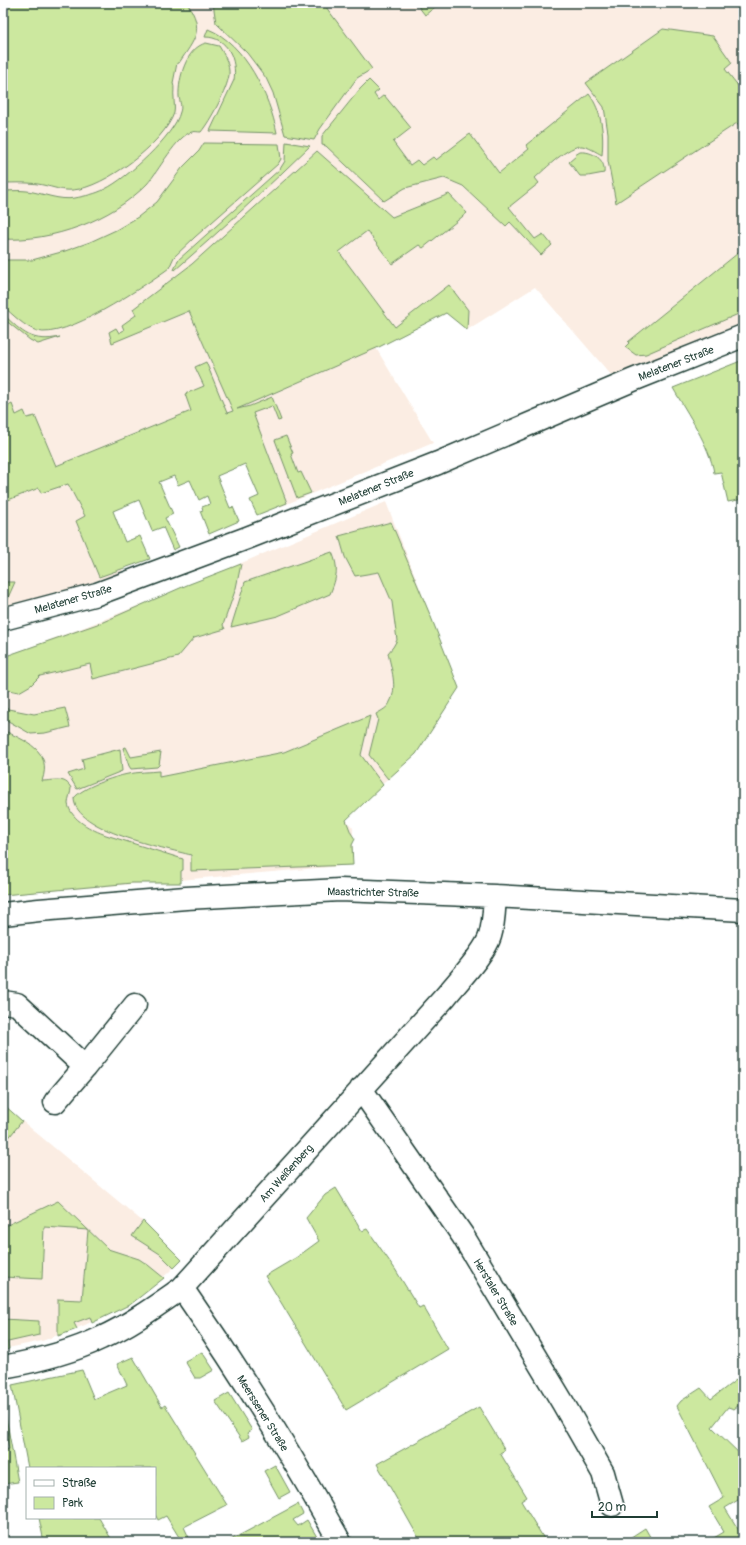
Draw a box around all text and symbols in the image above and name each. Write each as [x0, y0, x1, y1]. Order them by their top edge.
street label: Melatener Straße [637, 343, 716, 384]
street label: Melatener Straße [337, 466, 416, 508]
street label: Melatener Straße [33, 582, 114, 617]
street label: Maastrichter Straße [327, 885, 419, 900]
street label: Am Weißenberg [257, 1141, 316, 1205]
street label: Herstaler Straße [470, 1256, 521, 1329]
street label: Meerssener Straße [234, 1373, 291, 1454]
legend [26, 1467, 156, 1519]
text: Straße [62, 1476, 96, 1491]
scale bar [592, 1493, 657, 1519]
text: Park [62, 1496, 83, 1511]
text: 20 m [598, 1500, 627, 1515]

